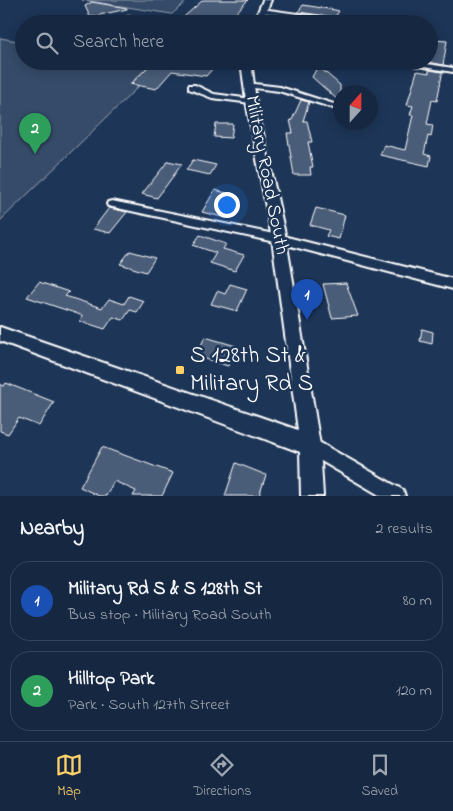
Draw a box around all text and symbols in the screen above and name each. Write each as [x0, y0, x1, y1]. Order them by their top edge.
search box [15, 15, 438, 70]
icon: search [33, 29, 61, 57]
text: Search here [73, 29, 164, 56]
north arrow [333, 85, 378, 130]
street label: Military Road South [236, 93, 296, 257]
pin: 2 [19, 113, 51, 154]
your location [214, 192, 240, 218]
pin: 1 [291, 279, 323, 320]
place label: S 128th St & Military Rd S [190, 339, 313, 403]
marker: S 128th St & Military Rd S [174, 364, 186, 376]
text: Nearby [20, 514, 84, 544]
text: 2 results [375, 517, 433, 541]
text: Military Rd S & S 128th St [68, 576, 262, 603]
text: 1 [34, 589, 40, 613]
text: 80 m [403, 589, 432, 613]
text: Bus stop · Military Road South [68, 603, 271, 627]
text: Hilltop Park [68, 666, 155, 693]
text: 2 [33, 679, 41, 703]
text: 120 m [396, 679, 432, 703]
text: Park · South 127th Street [68, 693, 230, 717]
tab: Map [55, 751, 83, 802]
tab: Directions [193, 751, 251, 802]
tab: Saved [361, 751, 398, 802]

